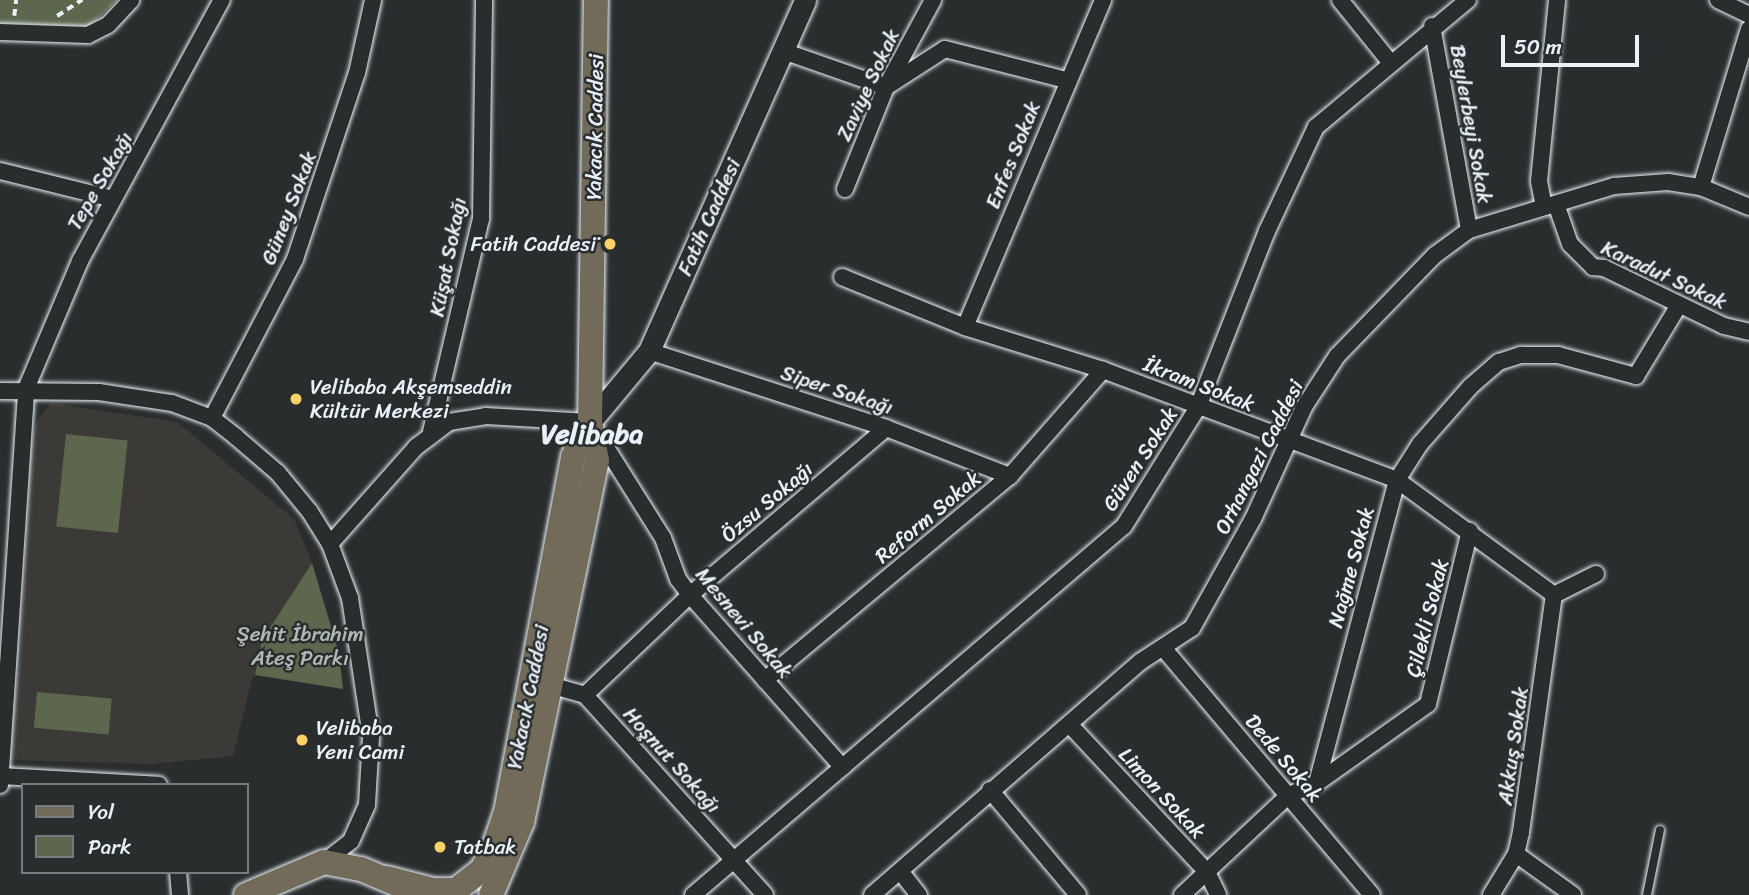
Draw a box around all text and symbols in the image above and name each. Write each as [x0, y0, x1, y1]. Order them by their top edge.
scale bar [1504, 21, 1642, 65]
street label: Zaviye Sokak [831, 25, 905, 145]
text: 50 m [1514, 28, 1562, 66]
street label: Beylerbeyi Sokak [1445, 43, 1497, 205]
street label: Yakacık Caddesi [581, 54, 609, 200]
street label: Enfes Sokak [980, 98, 1046, 212]
street label: Tepe Sokağı [62, 127, 138, 235]
street label: Güney Sokak [256, 148, 322, 268]
street label: Fatih Caddesi [672, 155, 746, 279]
street label: Küşat Sokağı [424, 195, 472, 319]
place label: Fati̇h Caddesi̇ [472, 231, 596, 257]
street label: Karadut Sokak [1597, 235, 1731, 315]
marker: Fati̇h Caddesi̇ [602, 236, 618, 252]
street label: İkram Sokak [1140, 351, 1258, 417]
street label: Siper Sokağı [778, 360, 896, 420]
place label: Velibaba Akşemseddin Kültür Merkezi [310, 374, 513, 424]
street label: Orhangazi Caddesi [1210, 376, 1308, 538]
marker: Velibaba Akşemseddin Kültür Merkezi [288, 391, 304, 407]
street label: Güven Sokak [1097, 402, 1183, 516]
district label: Velibaba [541, 417, 643, 451]
street label: Özsu Sokağı [716, 456, 818, 548]
street label: Reform Sokak [870, 465, 986, 569]
street label: Nağme Sokak [1323, 503, 1379, 631]
street label: Çilekli Sokak [1400, 556, 1454, 680]
street label: Mesnevi Sokak [690, 562, 798, 684]
park label: Şehit İbrahim Ateş Parkı [236, 621, 364, 671]
street label: Yakacık Caddesi [502, 623, 554, 771]
street label: Akkuş Sokak [1492, 685, 1534, 807]
street label: Hoşnut Sokağı [618, 702, 726, 818]
street label: Dede Sokak [1240, 709, 1328, 807]
place label: Velibaba Yeni Cami [316, 715, 404, 765]
marker: Velibaba Yeni Cami [294, 732, 310, 748]
street label: Limon Sokak [1113, 742, 1211, 844]
legend [21, 783, 248, 874]
text: Yol [88, 793, 114, 831]
text: Park [88, 828, 131, 866]
place label: Tatbak [454, 834, 516, 860]
marker: Tatbak [432, 839, 448, 855]

